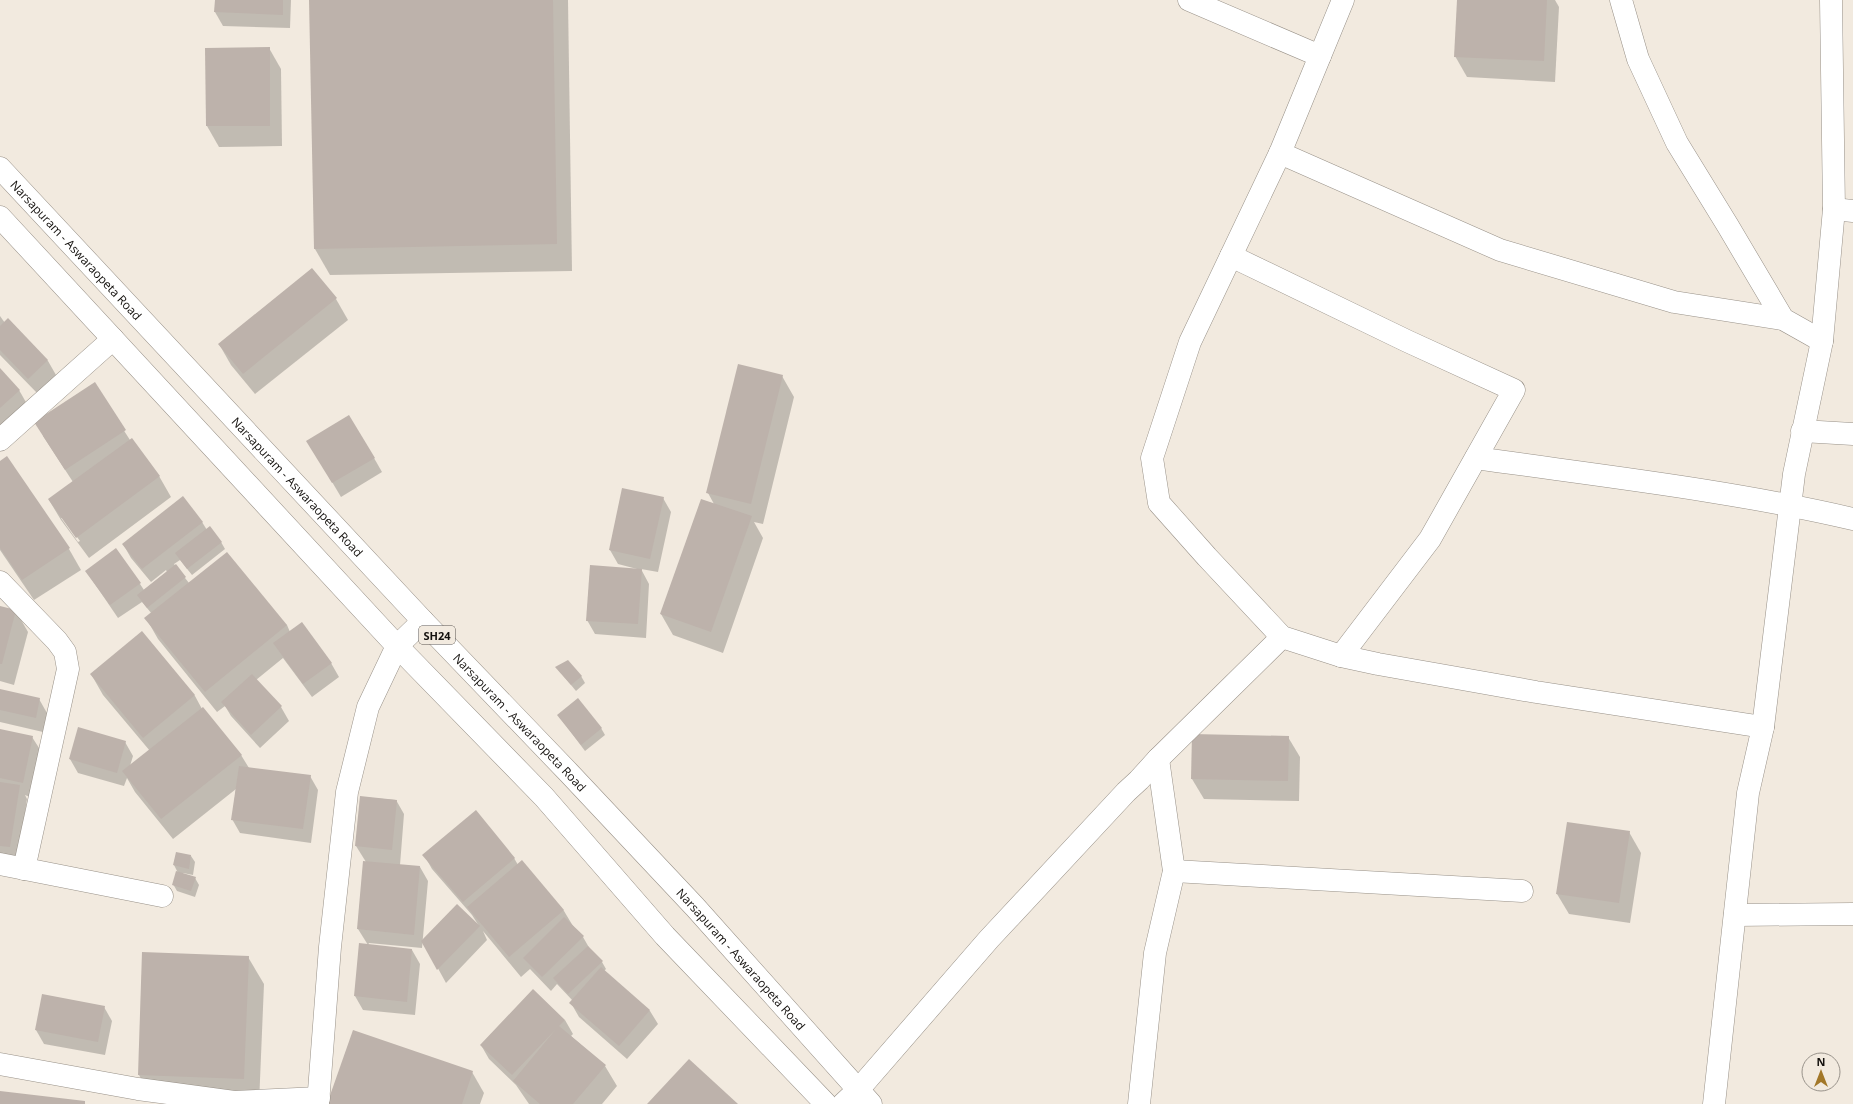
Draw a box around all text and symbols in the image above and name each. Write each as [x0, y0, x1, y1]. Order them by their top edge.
street label: Narsapuram - Aswaraopeta Road [7, 176, 146, 323]
street label: Narsapuram - Aswaraopeta Road [228, 413, 367, 560]
road number: SH24 [419, 626, 455, 644]
street label: Narsapuram - Aswaraopeta Road [450, 649, 590, 795]
street label: Narsapuram - Aswaraopeta Road [673, 884, 809, 1034]
north arrow [1801, 1052, 1841, 1092]
text: N [1817, 1054, 1825, 1069]

